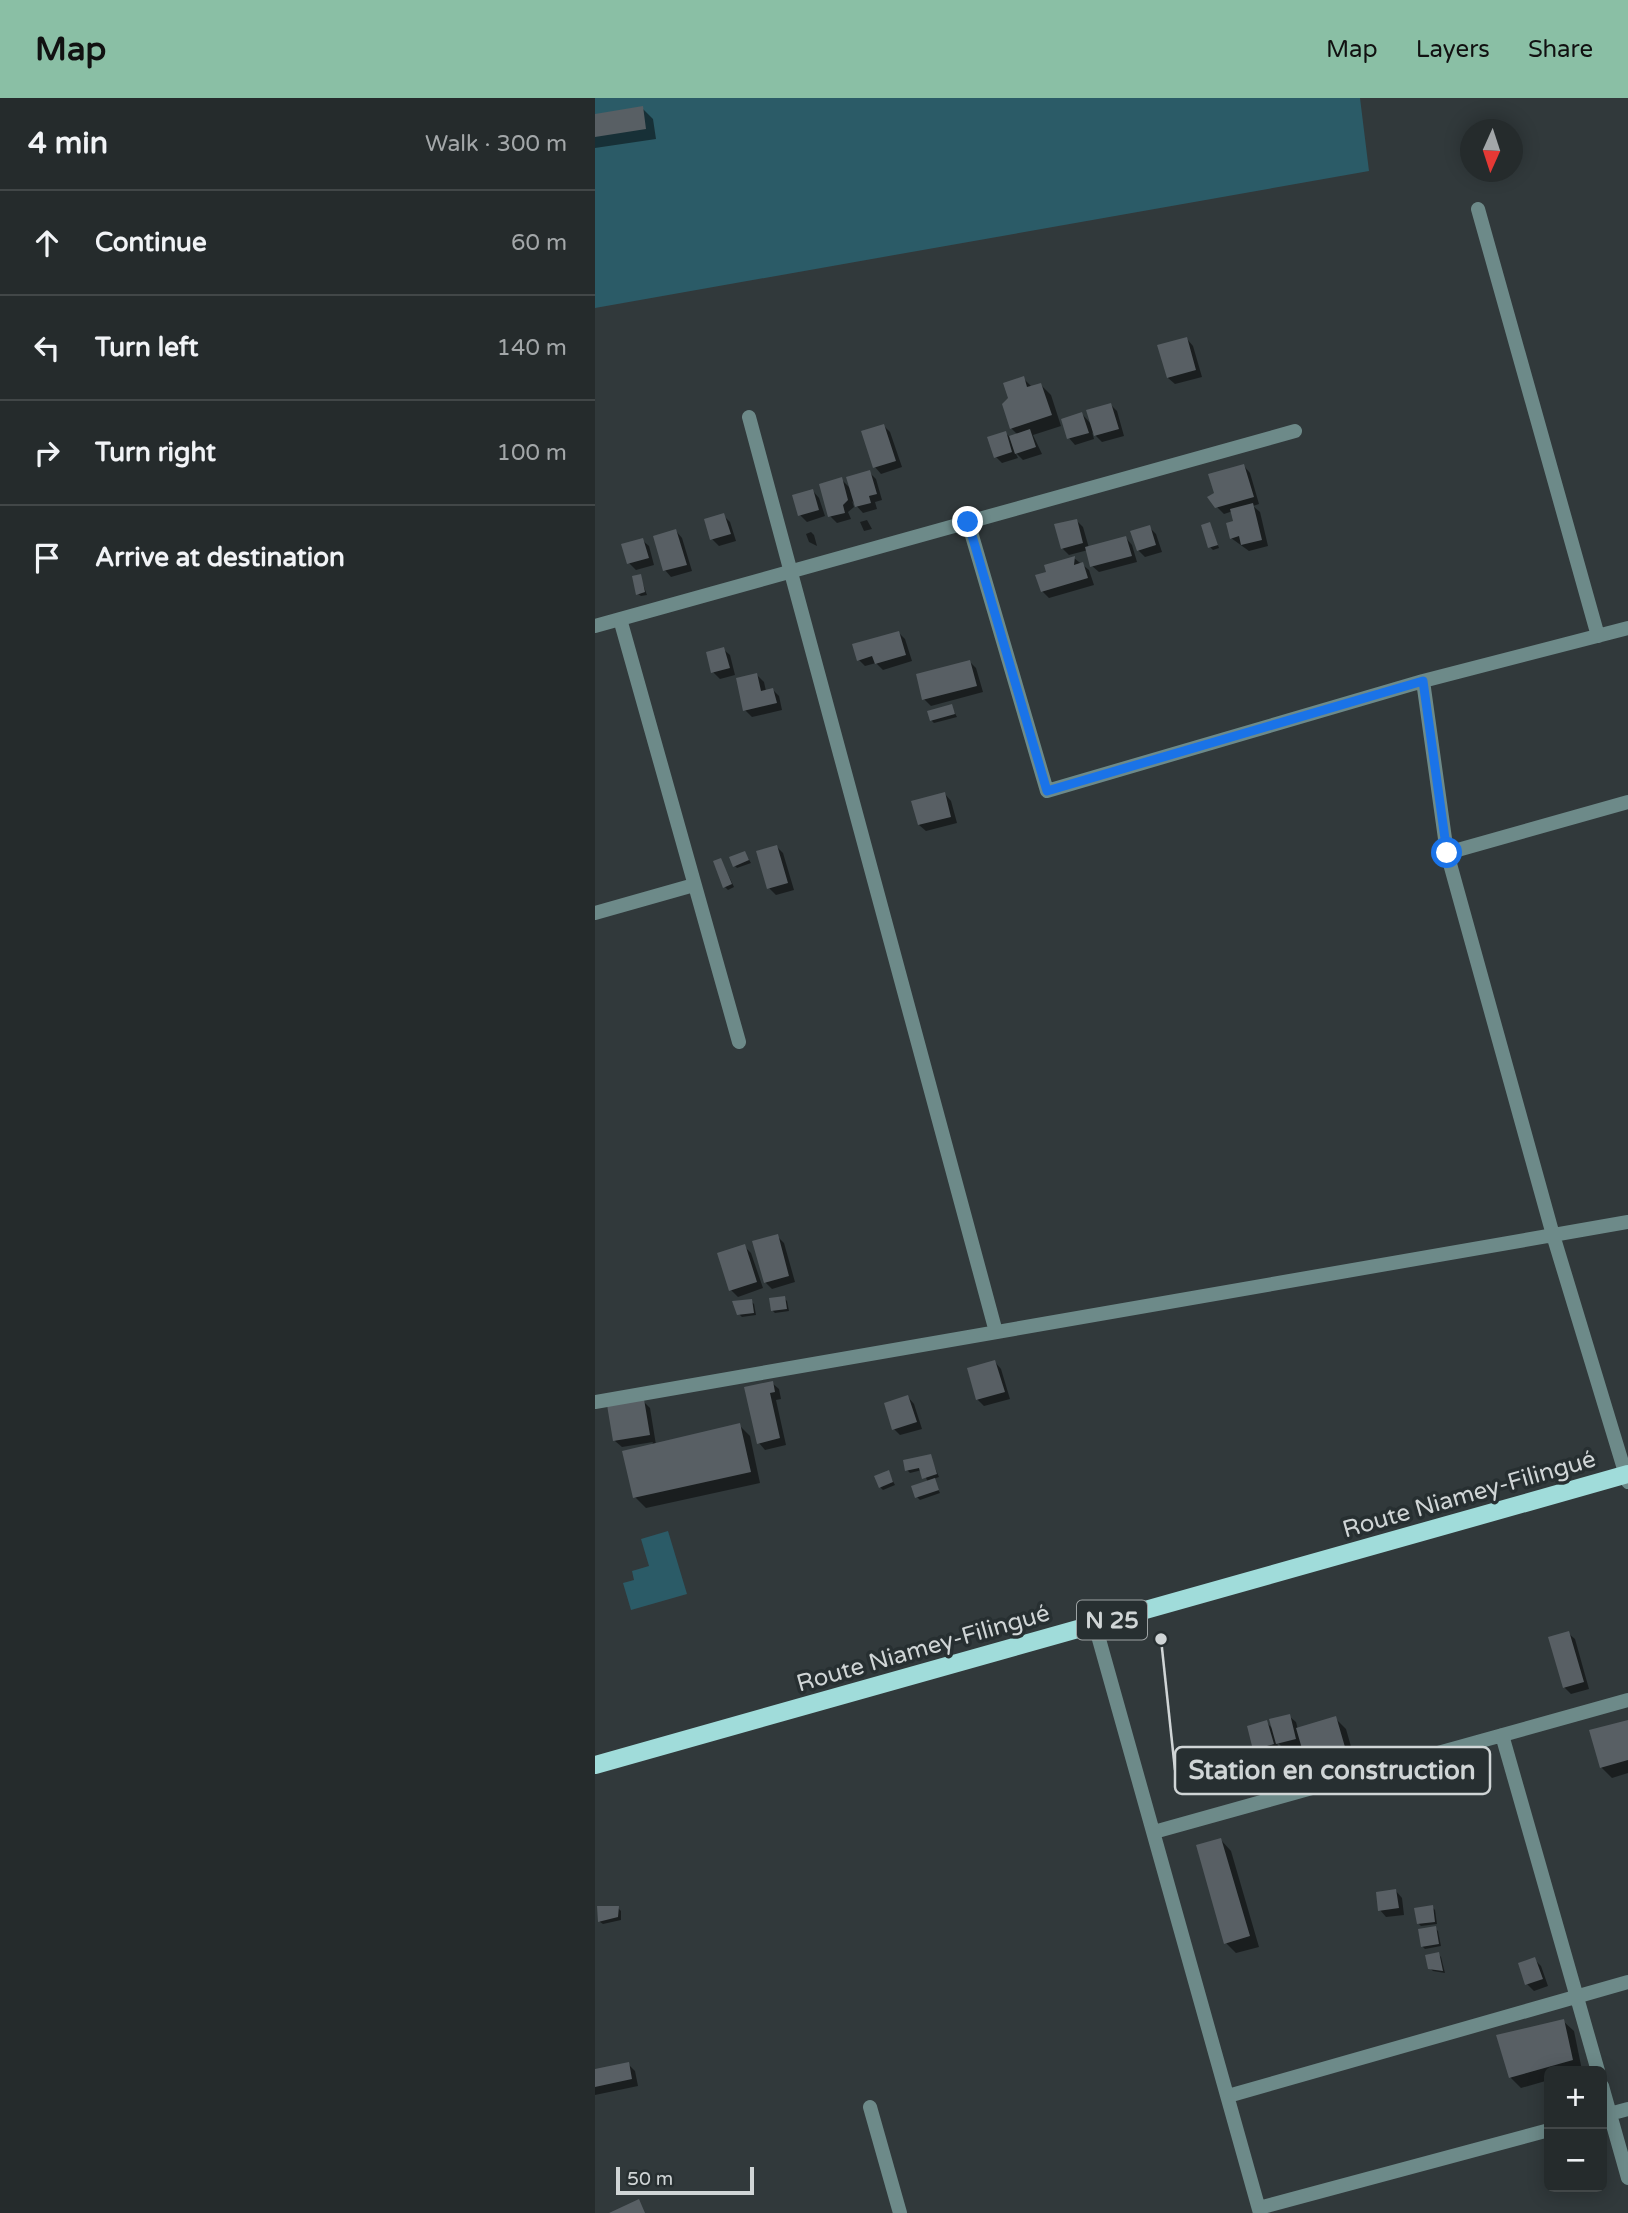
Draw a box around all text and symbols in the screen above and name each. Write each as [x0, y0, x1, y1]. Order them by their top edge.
text: Map [35, 30, 106, 69]
text: Map [1326, 35, 1378, 64]
text: Layers [1416, 35, 1490, 64]
text: Share [1528, 35, 1593, 64]
north arrow [1460, 119, 1523, 182]
text: 4 min [28, 125, 108, 162]
text: Walk · 300 m [425, 130, 567, 158]
icon: ahead [28, 224, 66, 262]
text: Continue [95, 227, 207, 258]
text: 60 m [511, 229, 567, 257]
icon: left [28, 329, 66, 367]
text: Turn left [95, 332, 198, 363]
text: 140 m [497, 334, 567, 362]
icon: right [28, 434, 66, 472]
text: Turn right [95, 437, 216, 468]
text: 100 m [497, 439, 567, 467]
route end [952, 506, 983, 537]
icon: arrive [28, 539, 66, 577]
text: Arrive at destination [95, 542, 345, 573]
route start [1431, 837, 1462, 868]
street label: Route Niamey-Filingué [1339, 1444, 1599, 1545]
street label: Route Niamey-Filingué [793, 1598, 1053, 1699]
road number: N 25 [1077, 1600, 1147, 1639]
callout: Station en construction [1175, 1747, 1490, 1794]
text: Station en construction [1188, 1755, 1476, 1786]
map controls [1544, 2066, 1607, 2192]
button: + [1544, 2066, 1607, 2129]
button: − [1544, 2129, 1607, 2192]
scale bar [616, 2164, 754, 2196]
text: 50 m [627, 2168, 673, 2190]

